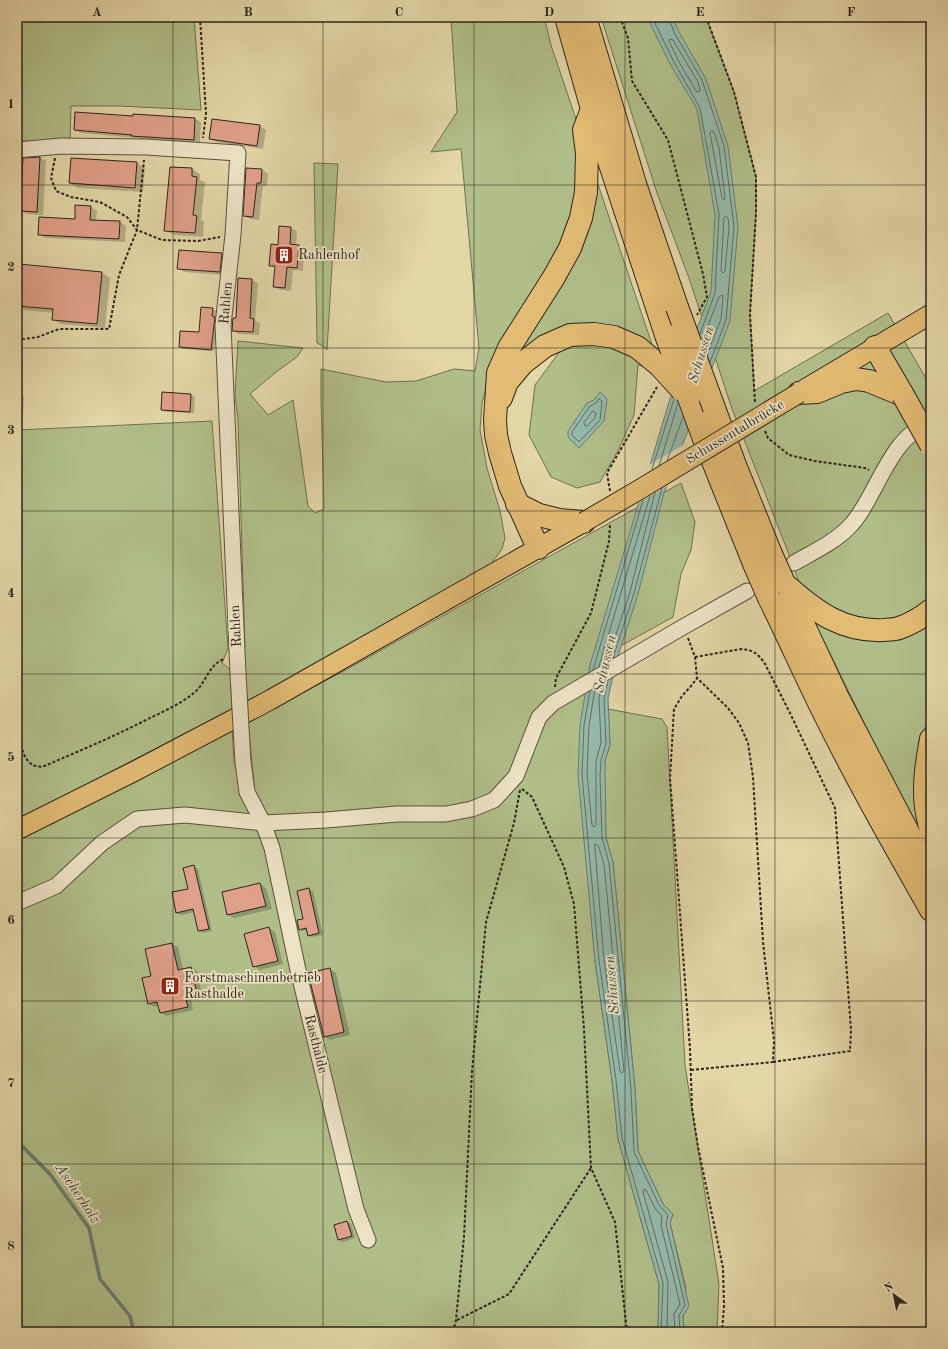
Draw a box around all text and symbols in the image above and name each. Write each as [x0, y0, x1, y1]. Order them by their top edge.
text: A [92, 6, 102, 19]
text: B [243, 6, 253, 19]
text: C [395, 6, 403, 19]
text: D [544, 6, 554, 19]
text: E [696, 6, 705, 19]
text: F [847, 6, 856, 19]
text: 1 [7, 98, 15, 111]
building icon: Rahlenhof [273, 244, 295, 266]
place label: Rahlenhof [298, 248, 361, 262]
text: 2 [7, 261, 15, 274]
street label: Rahlen [217, 281, 235, 325]
water label: Schussen [686, 324, 718, 386]
street label: Schussentalbrücke [683, 397, 787, 467]
text: 3 [7, 424, 15, 437]
text: 4 [7, 587, 15, 600]
street label: Rahlen [228, 604, 244, 648]
water label: Schussen [592, 633, 620, 695]
text: 5 [7, 751, 15, 764]
text: 6 [7, 914, 15, 927]
water label: Schussen [603, 954, 623, 1015]
place label: Forstmaschinenbetrieb Rasthalde [184, 971, 321, 1001]
building icon: Forstmaschinenbetrieb Rasthalde [159, 975, 181, 997]
street label: Rasthalde [302, 1013, 330, 1075]
text: 7 [7, 1077, 15, 1090]
water label: Ascherholz [51, 1160, 103, 1227]
text: 8 [7, 1240, 15, 1253]
north arrow [874, 1275, 914, 1315]
text: N [883, 1281, 896, 1295]

